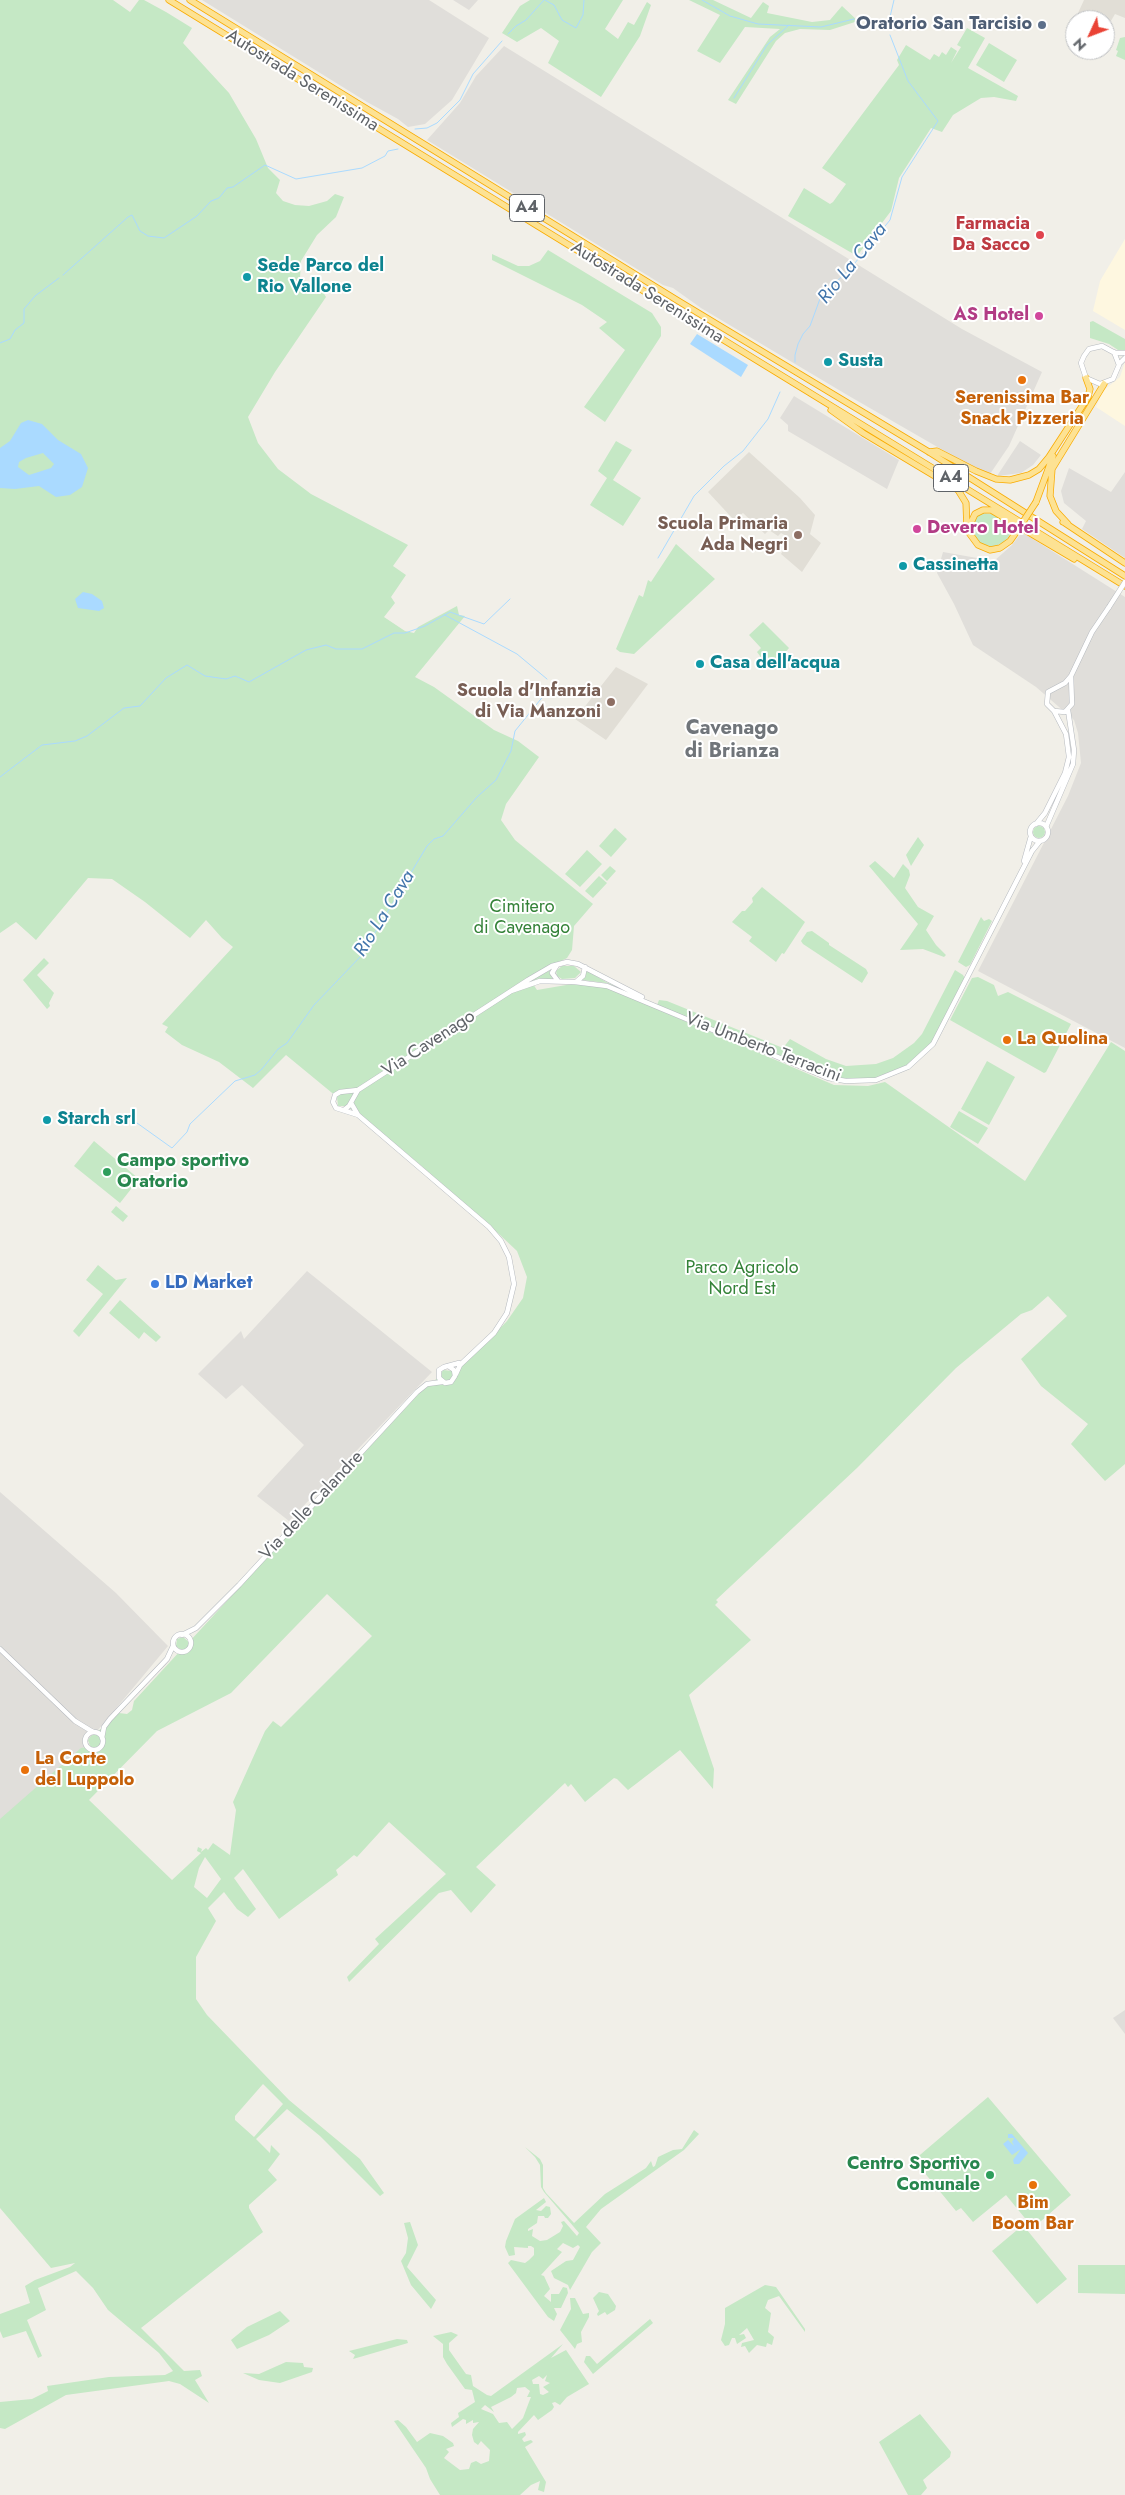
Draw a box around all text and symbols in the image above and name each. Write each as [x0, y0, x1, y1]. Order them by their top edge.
north arrow [1065, 10, 1115, 60]
place label: Oratorio San Tarcisio [856, 14, 1032, 36]
marker: Oratorio San Tarcisio [1036, 19, 1048, 31]
street label: Autostrada Serenissima [222, 25, 382, 137]
text: N [1069, 34, 1091, 55]
road number: A4 [510, 194, 544, 222]
place label: Farmacia Da Sacco [952, 214, 1030, 256]
water label: Rio La Cava [814, 219, 892, 309]
marker: Farmacia Da Sacco [1034, 229, 1046, 241]
street label: Autostrada Serenissima [567, 237, 727, 349]
place label: Sede Parco del Rio Vallone [257, 256, 384, 298]
marker: Sede Parco del Rio Vallone [241, 271, 253, 283]
place label: AS Hotel [953, 305, 1029, 327]
marker: AS Hotel [1033, 310, 1045, 322]
place label: Susta [838, 351, 883, 373]
marker: Susta [822, 356, 834, 368]
marker: Serenissima Bar Snack Pizzeria [1016, 374, 1028, 386]
place label: Serenissima Bar Snack Pizzeria [955, 388, 1089, 430]
road number: A4 [934, 464, 968, 492]
place label: Scuola Primaria Ada Negri [657, 514, 788, 556]
place label: Devero Hotel [927, 518, 1039, 540]
marker: Devero Hotel [911, 523, 923, 535]
marker: Scuola Primaria Ada Negri [792, 529, 804, 541]
place label: Cassinetta [913, 555, 999, 577]
marker: Cassinetta [897, 560, 909, 572]
place label: Casa dell'acqua [710, 653, 840, 675]
marker: Casa dell'acqua [694, 658, 706, 670]
place label: Scuola d'Infanzia di Via Manzoni [457, 681, 601, 724]
marker: Scuola d'Infanzia di Via Manzoni [605, 696, 617, 708]
district label: Cavenago di Brianza [685, 717, 779, 764]
water label: Rio La Cava [350, 867, 420, 961]
park label: Cimitero di Cavenago [474, 897, 570, 940]
street label: Via Cavenago [378, 1006, 480, 1082]
street label: Via Umberto Terracini [682, 1008, 844, 1088]
place label: La Quolina [1017, 1029, 1108, 1051]
marker: La Quolina [1001, 1034, 1013, 1046]
place label: Starch srl [57, 1109, 136, 1131]
marker: Starch srl [41, 1114, 53, 1126]
place label: Campo sportivo Oratorio [117, 1151, 249, 1194]
marker: Campo sportivo Oratorio [101, 1166, 113, 1178]
park label: Parco Agricolo Nord Est [685, 1258, 799, 1300]
place label: LD Market [165, 1273, 252, 1295]
marker: LD Market [149, 1278, 161, 1290]
street label: Via delle Calandre [256, 1447, 368, 1565]
place label: La Corte del Luppolo [35, 1749, 134, 1792]
marker: La Corte del Luppolo [19, 1764, 31, 1776]
place label: Centro Sportivo Comunale [847, 2154, 980, 2196]
marker: Centro Sportivo Comunale [984, 2169, 996, 2181]
marker: Bim Boom Bar [1027, 2179, 1039, 2191]
place label: Bim Boom Bar [992, 2193, 1074, 2236]

